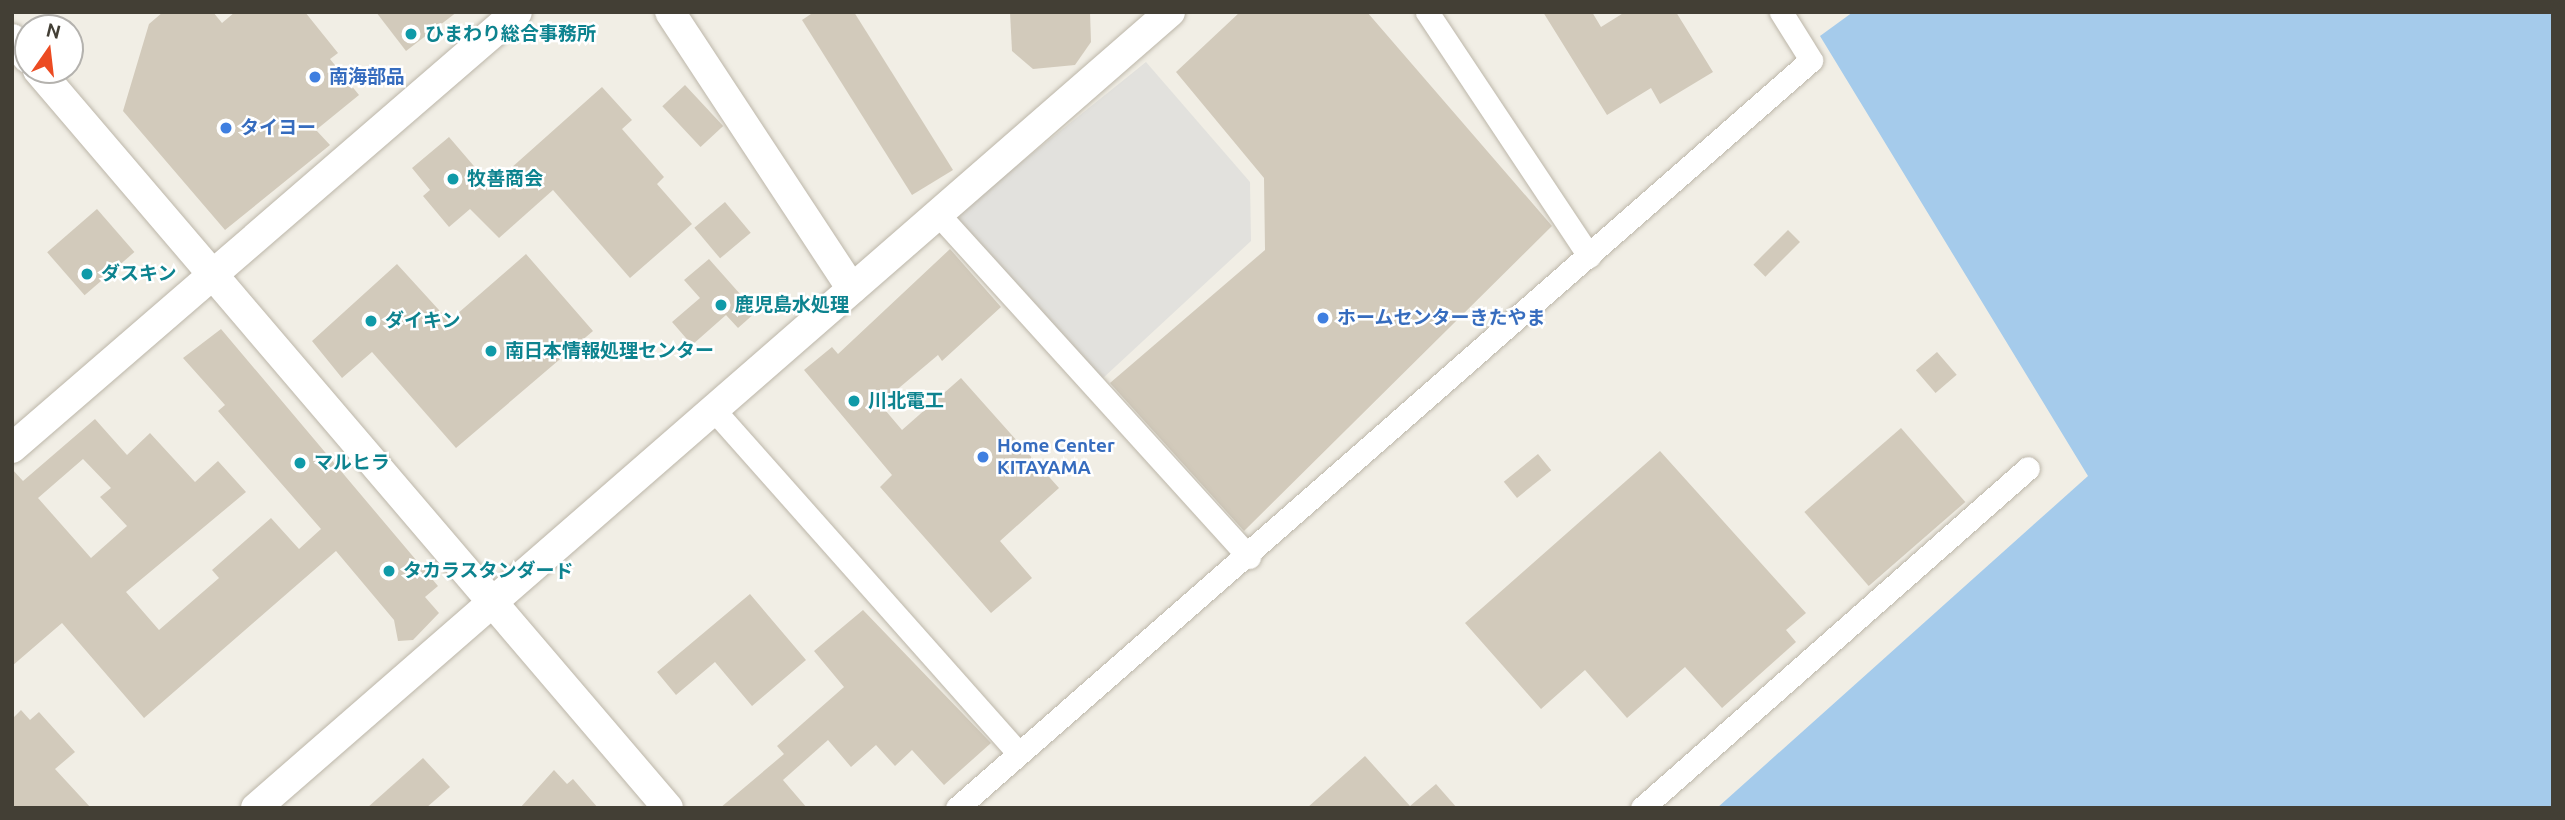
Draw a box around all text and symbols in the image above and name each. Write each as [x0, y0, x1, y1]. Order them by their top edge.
north arrow [14, 14, 84, 84]
text: N [44, 18, 63, 43]
place label: ひまわり総合事務所 [425, 23, 596, 45]
marker: ひまわり総合事務所 [403, 26, 419, 42]
place label: 南海部品 [329, 66, 405, 88]
marker: 南海部品 [307, 69, 323, 85]
place label: タイヨー [240, 117, 316, 139]
marker: タイヨー [218, 120, 234, 136]
place label: 牧善商会 [467, 168, 543, 190]
marker: 牧善商会 [445, 171, 461, 187]
place label: ダスキン [101, 263, 177, 285]
marker: ダスキン [79, 266, 95, 282]
place label: 鹿児島水処理 [735, 294, 849, 316]
marker: 鹿児島水処理 [713, 297, 729, 313]
place label: ホームセンターきたやま [1337, 307, 1546, 329]
place label: ダイキン [385, 310, 461, 332]
marker: ホームセンターきたやま [1315, 310, 1331, 326]
marker: ダイキン [363, 313, 379, 329]
place label: 南日本情報処理センター [505, 340, 714, 362]
marker: 南日本情報処理センター [483, 343, 499, 359]
place label: 川北電工 [868, 390, 944, 412]
marker: 川北電工 [846, 393, 862, 409]
place label: Home Center KITAYAMA [997, 435, 1115, 479]
marker: Home Center KITAYAMA [975, 449, 991, 465]
place label: マルヒラ [314, 452, 390, 474]
marker: マルヒラ [292, 455, 308, 471]
place label: タカラスタンダード [403, 560, 574, 582]
marker: タカラスタンダード [381, 563, 397, 579]

